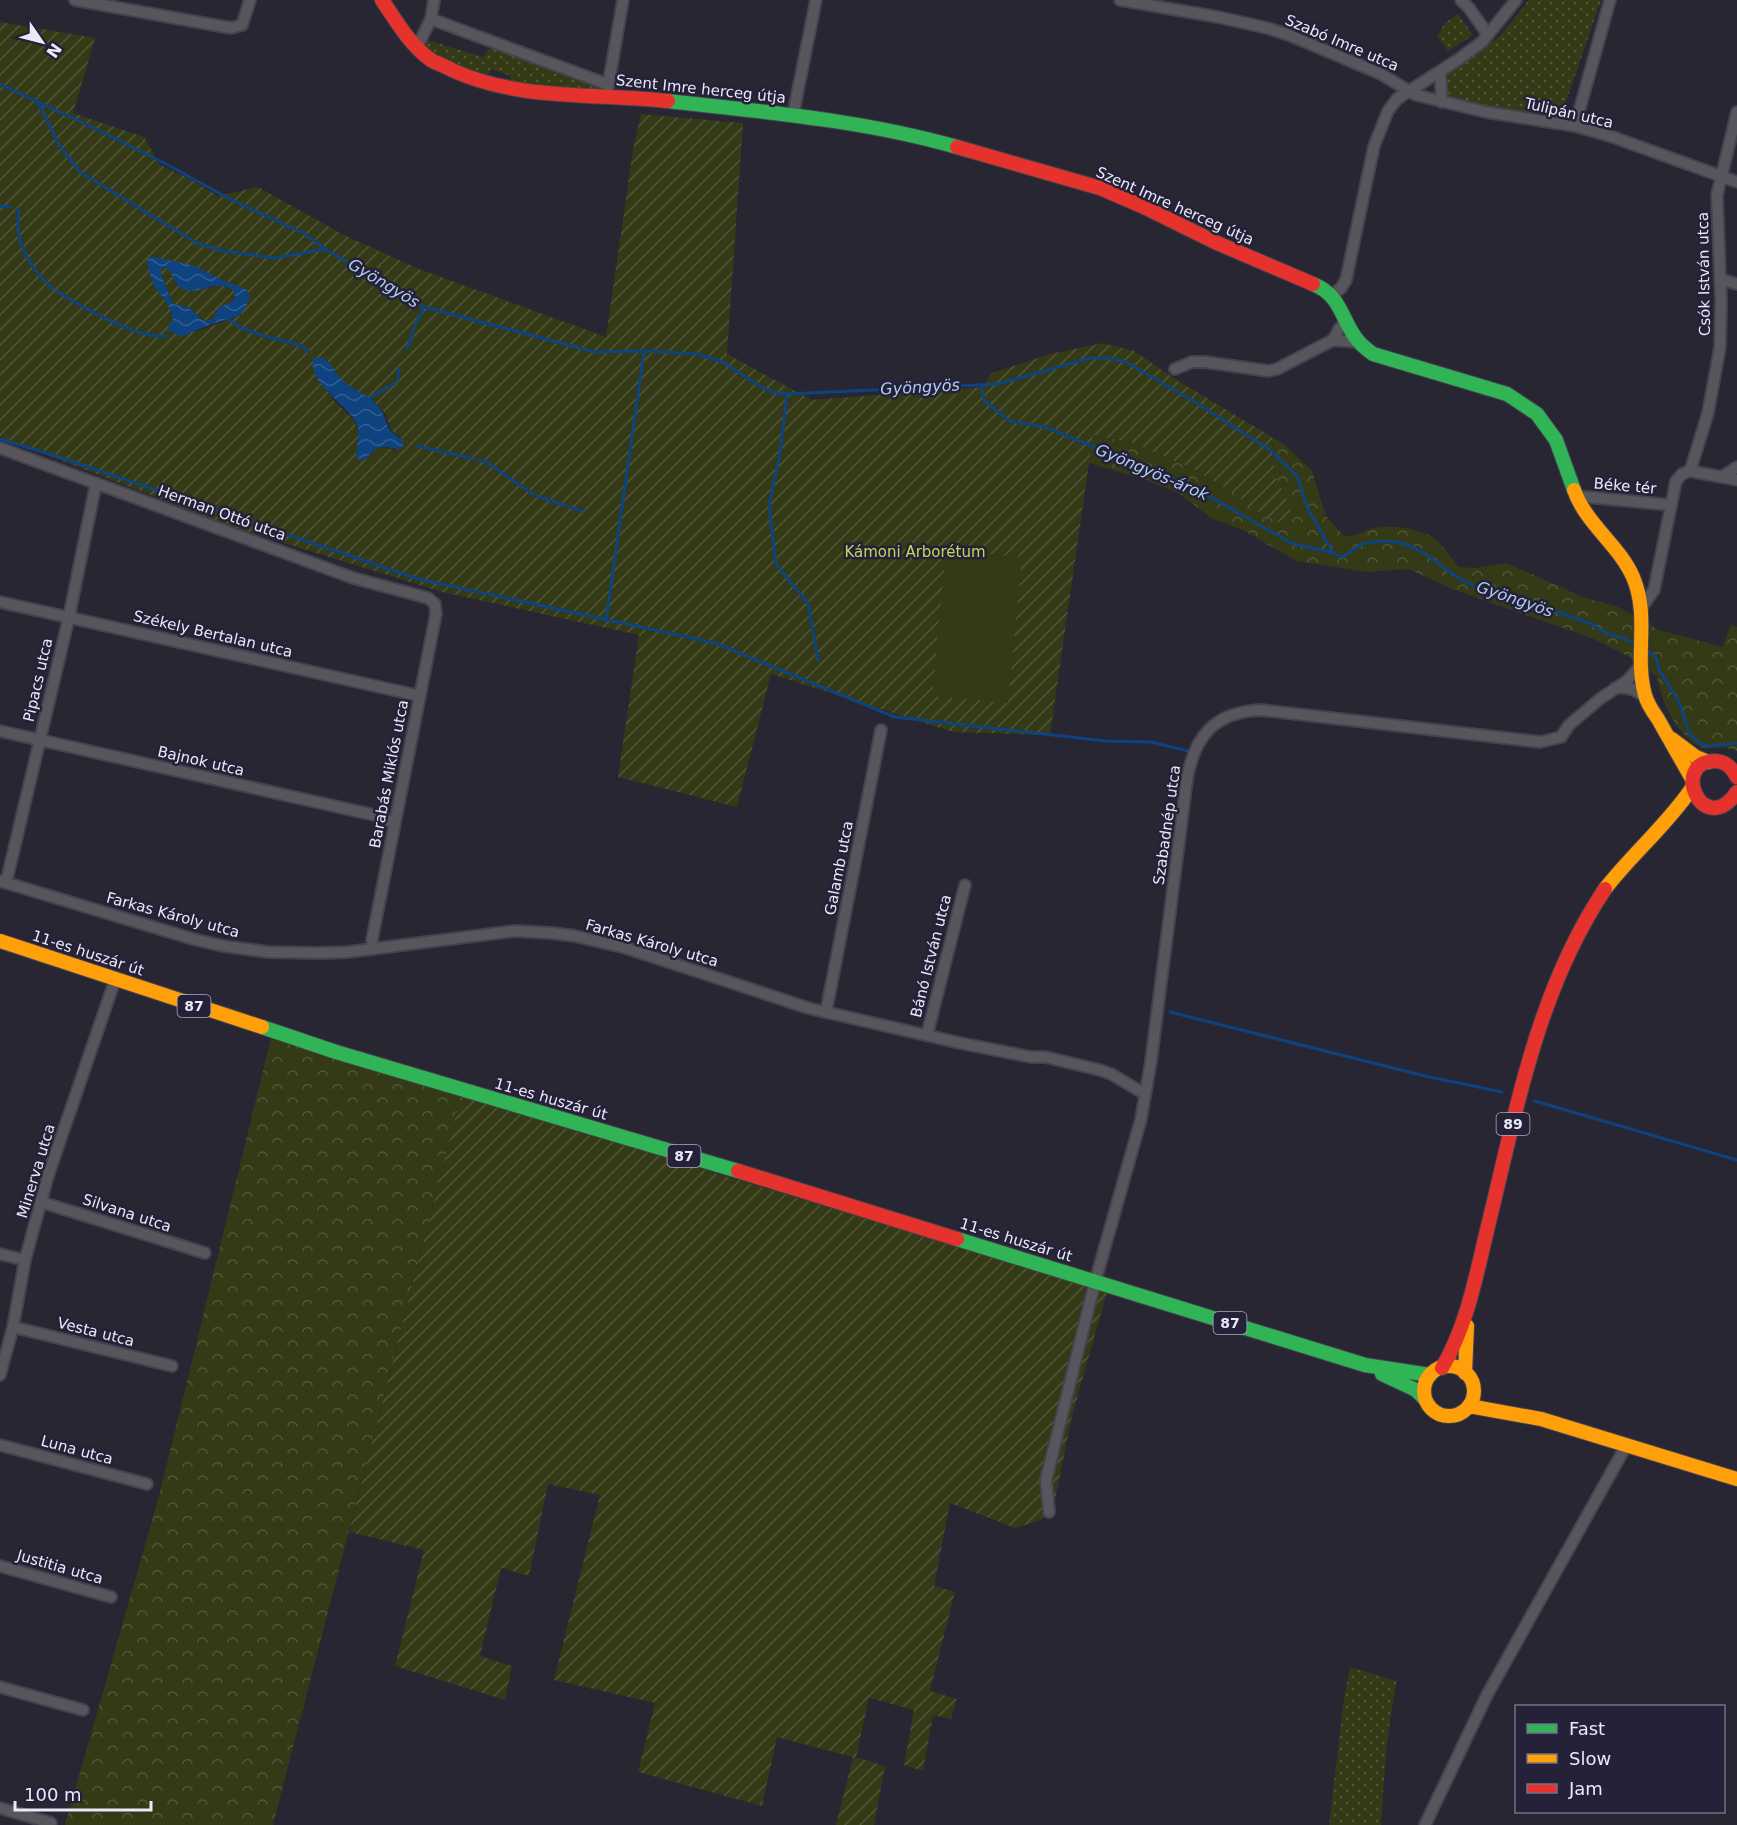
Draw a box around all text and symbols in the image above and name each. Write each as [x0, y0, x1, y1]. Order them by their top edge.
street label: Szabó Imre utca [1282, 11, 1402, 75]
north arrow [12, 12, 72, 72]
text: N [42, 39, 65, 61]
street label: Szent Imre herceg útja [615, 71, 787, 107]
street label: Tulipán utca [1522, 94, 1615, 132]
street label: Szent Imre herceg útja [1093, 163, 1257, 249]
street label: Csók István utca [1694, 212, 1714, 336]
water label: Gyöngyös [345, 254, 423, 312]
water label: Gyöngyös [880, 375, 960, 399]
water label: Gyöngyös-árok [1093, 440, 1212, 505]
street label: Béke tér [1593, 474, 1658, 498]
street label: Herman Ottó utca [156, 481, 288, 545]
park label: Kámoni Arborétum [844, 543, 986, 561]
water label: Gyöngyös [1474, 577, 1556, 621]
street label: Székely Bertalan utca [132, 607, 294, 661]
street label: Pipacs utca [20, 636, 56, 724]
street label: Barabás Miklós utca [366, 698, 412, 850]
street label: Bajnok utca [156, 742, 246, 780]
street label: Szabadnép utca [1150, 764, 1184, 886]
street label: Galamb utca [821, 819, 857, 917]
street label: Farkas Károly utca [104, 889, 242, 941]
street label: Bánó István utca [907, 893, 955, 1019]
street label: Farkas Károly utca [584, 915, 720, 971]
street label: 11-es huszár út [30, 926, 146, 980]
road number: 87 [178, 995, 210, 1017]
street label: 11-es huszár út [493, 1074, 610, 1124]
road number: 89 [1496, 1113, 1530, 1135]
street label: Minerva utca [13, 1122, 59, 1220]
road number: 87 [668, 1145, 700, 1167]
street label: Silvana utca [80, 1190, 174, 1236]
street label: 11-es huszár út [958, 1214, 1074, 1266]
road number: 87 [1214, 1312, 1246, 1334]
street label: Vesta utca [56, 1314, 136, 1350]
street label: Luna utca [39, 1432, 115, 1468]
street label: Justitia utca [14, 1546, 105, 1588]
legend [1515, 1705, 1725, 1813]
text: Fast [1569, 1718, 1605, 1739]
text: Slow [1569, 1748, 1611, 1769]
scale bar [15, 1774, 152, 1812]
text: Jam [1568, 1778, 1603, 1799]
text: 100 m [24, 1784, 82, 1805]

